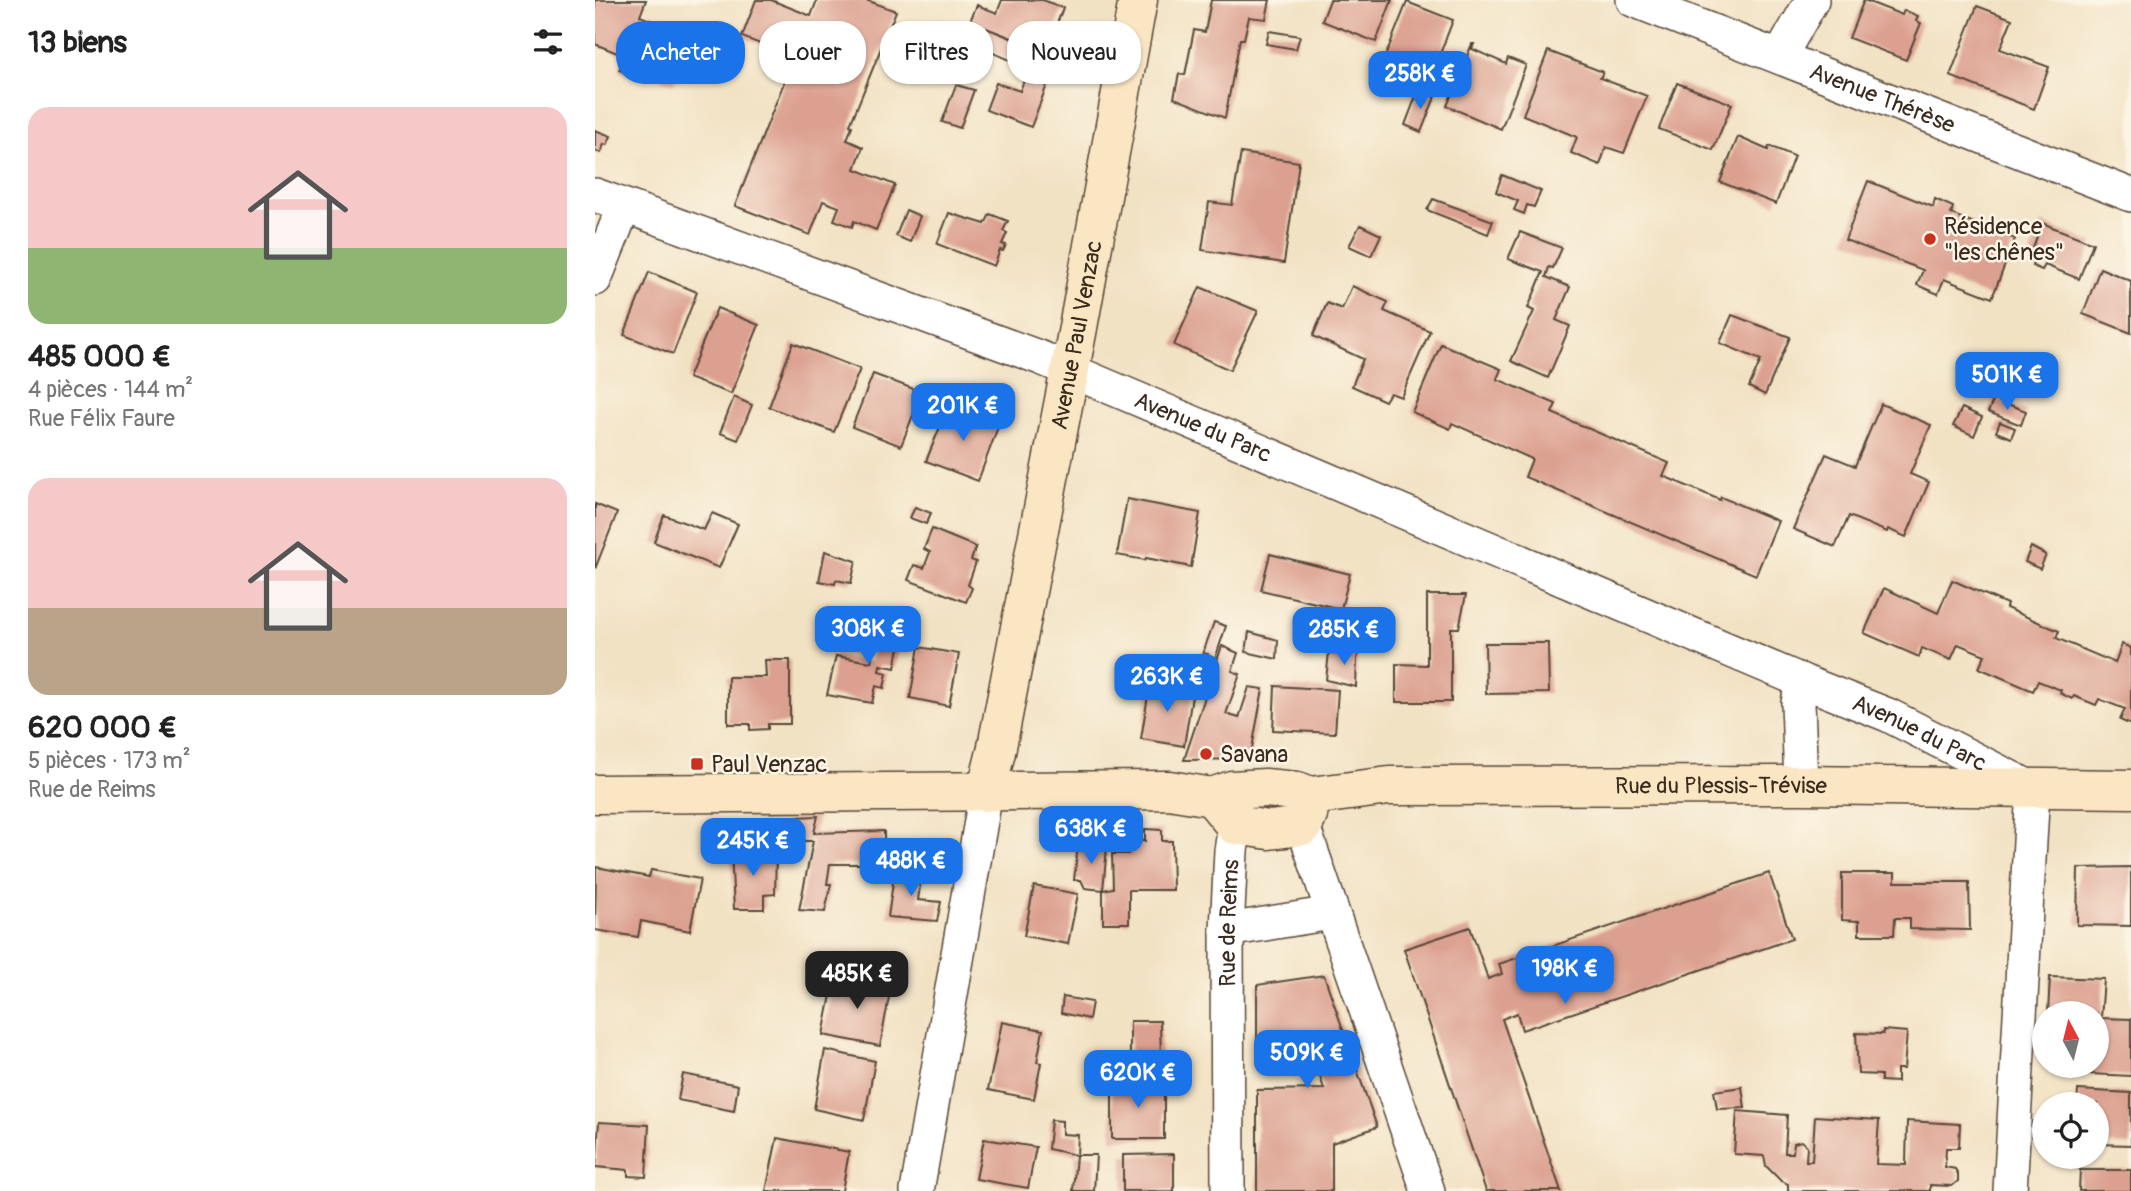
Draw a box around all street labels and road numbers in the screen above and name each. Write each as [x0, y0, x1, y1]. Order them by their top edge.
street label: Avenue Thérèse [1806, 57, 1960, 140]
street label: Avenue Paul Venzac [1045, 238, 1109, 432]
street label: Avenue du Parc [1130, 385, 1276, 469]
street label: Avenue du Parc [1848, 688, 1992, 778]
street label: Rue du Plessis-Trévise [1615, 771, 1828, 800]
street label: Rue de Reims [1213, 859, 1246, 987]

